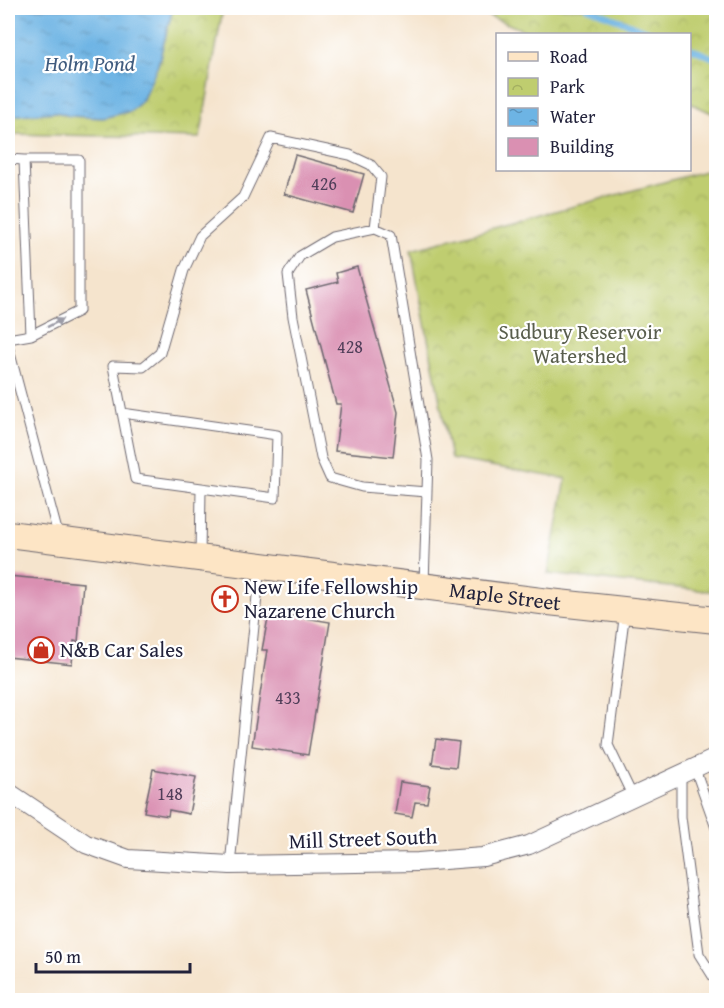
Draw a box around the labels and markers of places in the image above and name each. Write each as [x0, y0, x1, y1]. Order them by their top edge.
place label: New Life Fellowship Nazarene Church [244, 571, 418, 626]
church icon: New Life Fellowship Nazarene Church [210, 584, 240, 614]
place label: N&B Car Sales [60, 634, 183, 665]
shop icon: N&B Car Sales [26, 635, 56, 665]

